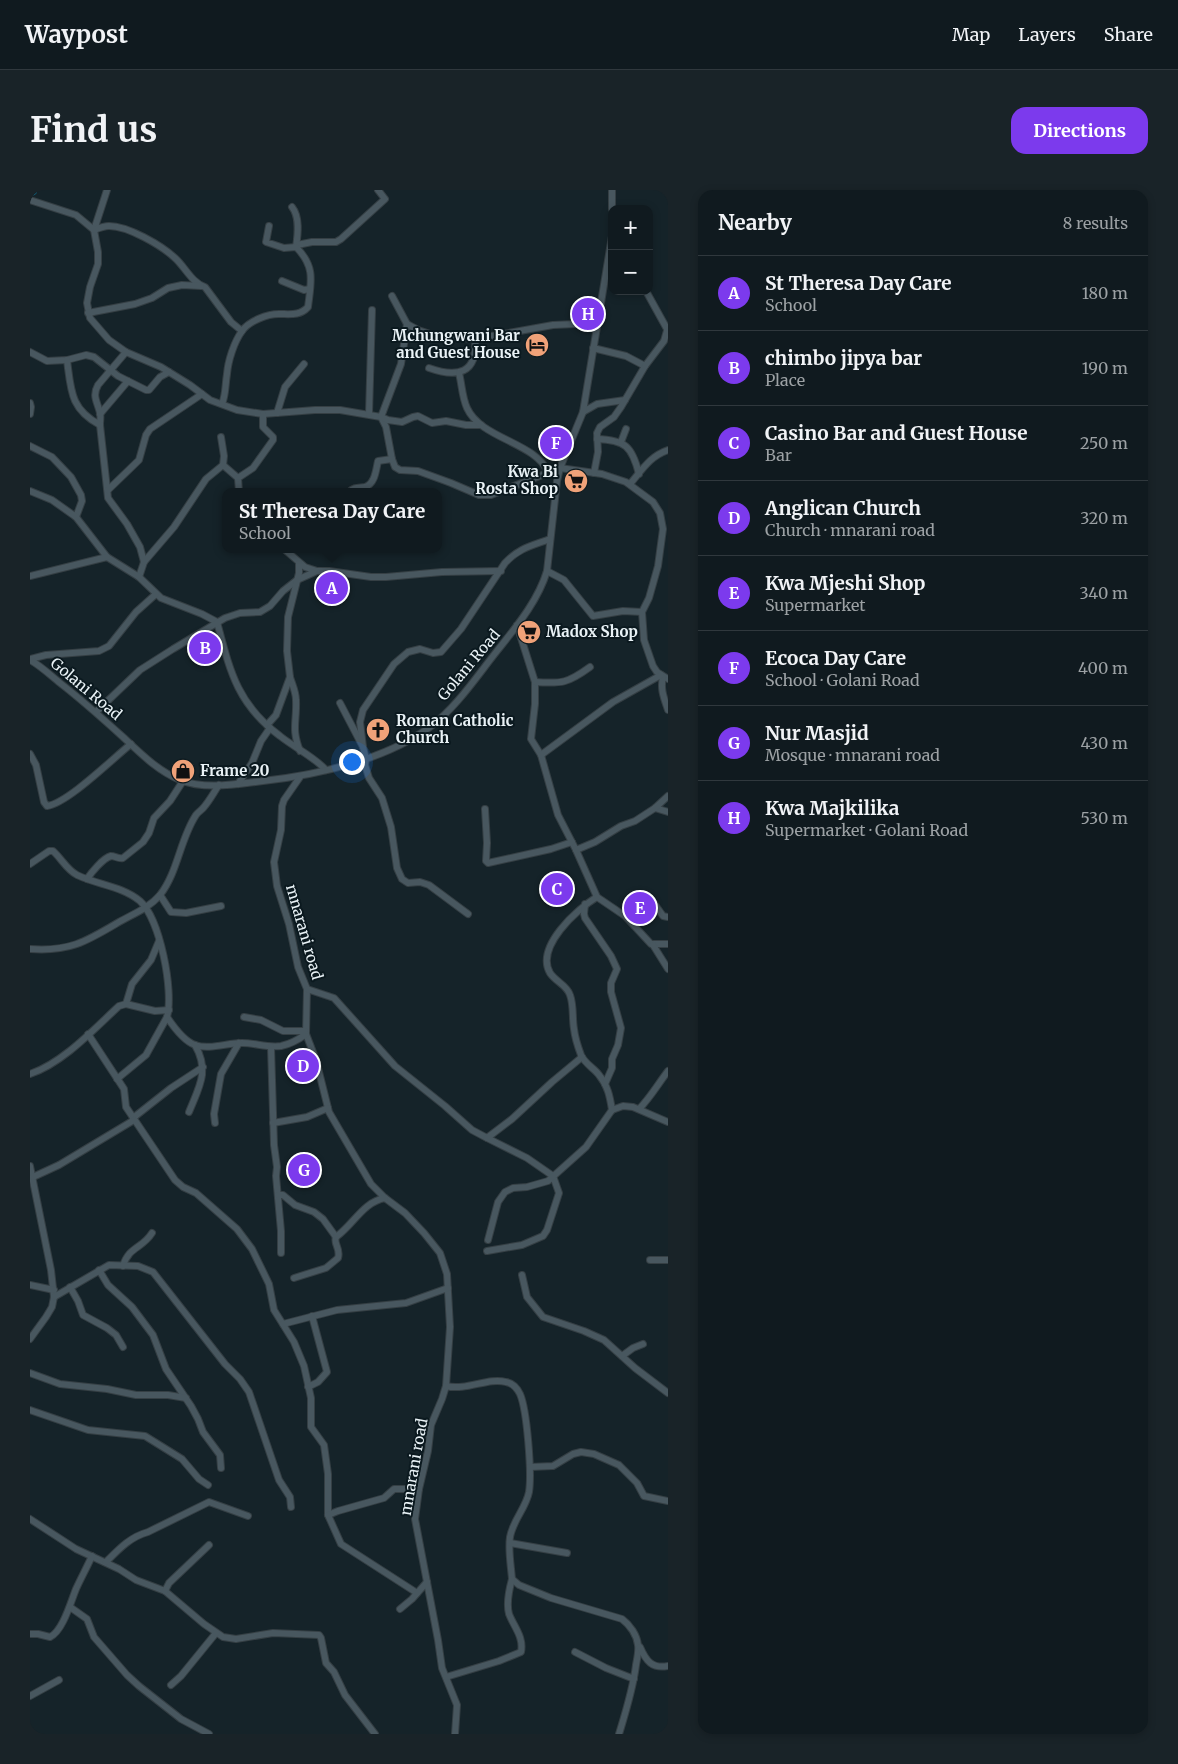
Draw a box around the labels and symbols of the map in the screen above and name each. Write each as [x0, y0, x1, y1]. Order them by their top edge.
pin: H [572, 295, 604, 333]
place label: Mchungwani Bar and Guest House [392, 326, 520, 362]
hotel icon: Mchungwani Bar and Guest House [524, 332, 550, 358]
pin: F [540, 424, 572, 462]
place label: Kwa Bi Rosta Shop [475, 462, 558, 498]
supermarket icon: Kwa Bi Rosta Shop [563, 468, 589, 494]
pin: A [316, 569, 348, 607]
supermarket icon: Madox Shop [516, 619, 542, 645]
place label: Madox Shop [546, 622, 638, 641]
street label: Golani Road [433, 625, 504, 704]
pin: B [189, 629, 221, 667]
street label: Golani Road [47, 653, 126, 724]
place label: Roman Catholic Church [396, 711, 514, 747]
church icon: Roman Catholic Church [365, 717, 391, 743]
your location [339, 749, 365, 775]
shop icon: Frame 20 [170, 758, 196, 784]
place label: Frame 20 [200, 761, 270, 780]
pin: C [541, 870, 573, 908]
street label: mnarani road [282, 882, 327, 982]
pin: E [624, 889, 656, 927]
pin: D [287, 1047, 319, 1085]
pin: G [288, 1151, 320, 1189]
street label: mnarani road [396, 1417, 431, 1517]

